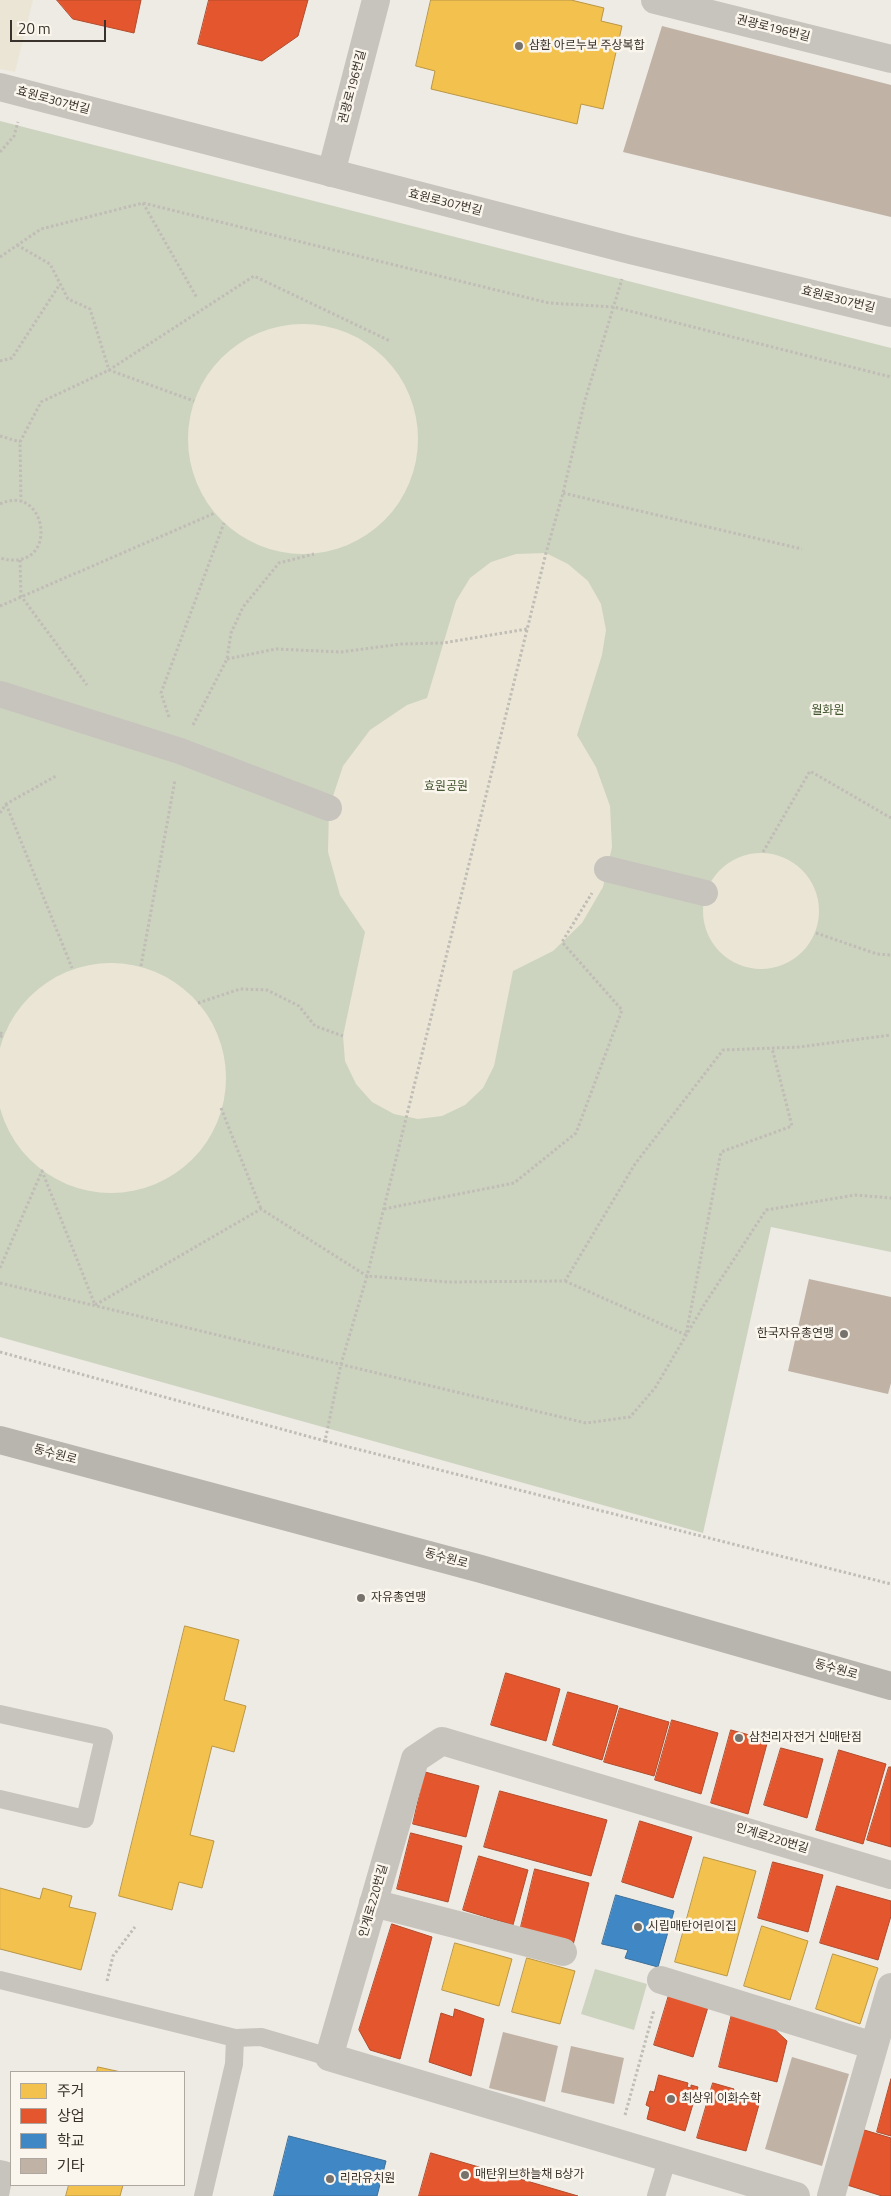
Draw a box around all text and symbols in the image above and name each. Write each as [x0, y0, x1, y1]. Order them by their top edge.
scale bar [12, 10, 109, 42]
street label: 권광로196번길 [735, 13, 811, 45]
text: 20 m [18, 17, 51, 40]
place label: 삼환 아르누보 주상복합 [529, 39, 645, 53]
marker: 삼환 아르누보 주상복합 [513, 40, 525, 52]
street label: 권광로196번길 [336, 49, 370, 125]
street label: 효원로307번길 [15, 84, 91, 118]
street label: 효원로307번길 [407, 187, 483, 219]
street label: 효원로307번길 [800, 284, 876, 316]
park label: 월화원 [811, 704, 845, 718]
park label: 효원공원 [424, 780, 468, 794]
place label: 한국자유총연맹 [757, 1327, 834, 1341]
marker: 한국자유총연맹 [838, 1328, 850, 1340]
street label: 동수원로 [32, 1442, 78, 1468]
street label: 동수원로 [423, 1546, 469, 1572]
place label: 자유총연맹 [371, 1591, 426, 1605]
marker: 자유총연맹 [355, 1592, 367, 1604]
street label: 동수원로 [813, 1657, 859, 1683]
place label: 삼천리자전거 신매탄점 [749, 1731, 862, 1745]
marker: 삼천리자전거 신매탄점 [733, 1732, 745, 1744]
street label: 인계로220번길 [734, 1821, 810, 1857]
street label: 인계로220번길 [357, 1863, 391, 1939]
place label: 시립매탄어린이집 [648, 1920, 736, 1934]
marker: 시립매탄어린이집 [632, 1921, 644, 1933]
legend [10, 2071, 185, 2186]
text: 주거 [57, 2079, 85, 2102]
place label: 최상위 이화수학 [681, 2092, 761, 2106]
marker: 최상위 이화수학 [665, 2093, 677, 2105]
text: 상업 [57, 2104, 85, 2127]
text: 학교 [57, 2129, 85, 2152]
text: 기타 [57, 2154, 85, 2177]
place label: 매탄위브하늘채 B상가 [475, 2168, 584, 2182]
marker: 매탄위브하늘채 B상가 [459, 2169, 471, 2181]
place label: 리라유치원 [340, 2172, 395, 2186]
marker: 리라유치원 [324, 2173, 336, 2185]

